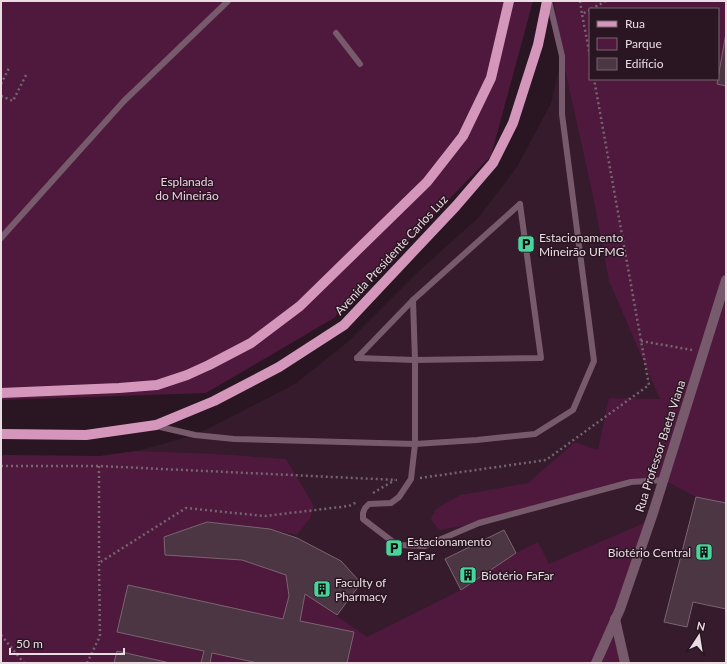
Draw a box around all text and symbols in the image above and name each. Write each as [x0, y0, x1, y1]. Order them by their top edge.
legend [589, 8, 719, 80]
text: Rua [625, 16, 645, 31]
text: Parque [625, 36, 662, 51]
text: Edifício [625, 56, 664, 71]
park label: Esplanada do Mineirão [155, 174, 219, 203]
street label: Avenida Presidente Carlos Luz [331, 192, 451, 318]
place label: Estacionamento Mineirão UFMG [539, 230, 625, 259]
parking icon: Estacionamento Mineirão UFMG [516, 234, 536, 254]
street label: Rua Professor Baeta Viana [632, 378, 688, 514]
place label: Estacionamento FaFar [407, 534, 491, 563]
parking icon: Estacionamento FaFar [384, 538, 404, 558]
building icon: Biotério Central [694, 542, 714, 562]
place label: Biotério Central [608, 545, 691, 560]
building icon: Biotério FaFar [458, 565, 478, 585]
place label: Biotério FaFar [481, 568, 555, 583]
place label: Faculty of Pharmacy [335, 575, 388, 604]
building icon: Faculty of Pharmacy [312, 579, 332, 599]
north arrow [679, 616, 719, 656]
text: N [696, 618, 707, 633]
scale bar [10, 630, 124, 656]
text: 50 m [16, 636, 43, 651]

